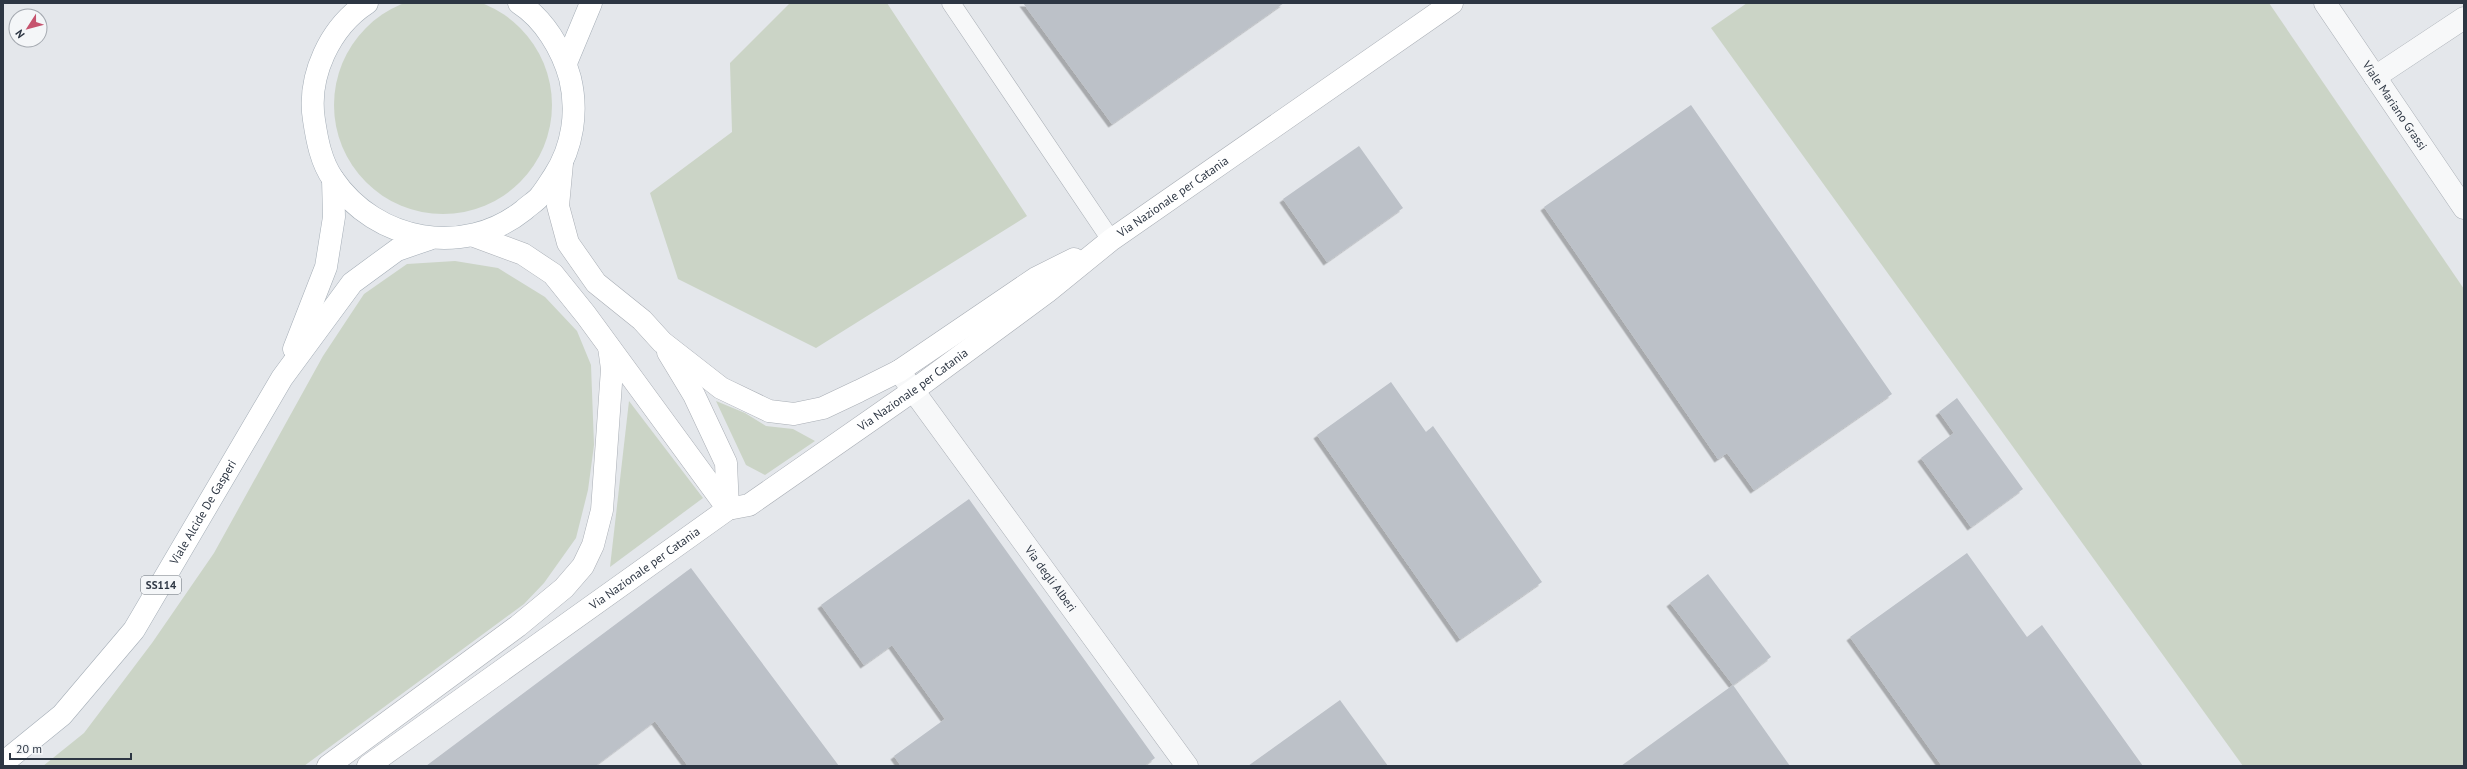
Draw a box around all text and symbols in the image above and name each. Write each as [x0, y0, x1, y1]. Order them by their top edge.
north arrow [8, 8, 48, 48]
text: N [12, 27, 28, 41]
street label: Viale Mariano Grassi [2359, 57, 2431, 153]
street label: Via Nazionale per Catania [1113, 153, 1231, 241]
street label: Via Nazionale per Catania [854, 345, 971, 435]
street label: Viale Alcide De Gasperi [166, 457, 239, 568]
street label: Via Nazionale per Catania [586, 524, 703, 613]
street label: Via degli Alberi [1021, 542, 1080, 614]
road number: SS114 [141, 576, 181, 594]
scale bar [10, 735, 131, 761]
text: 20 m [16, 741, 42, 756]

